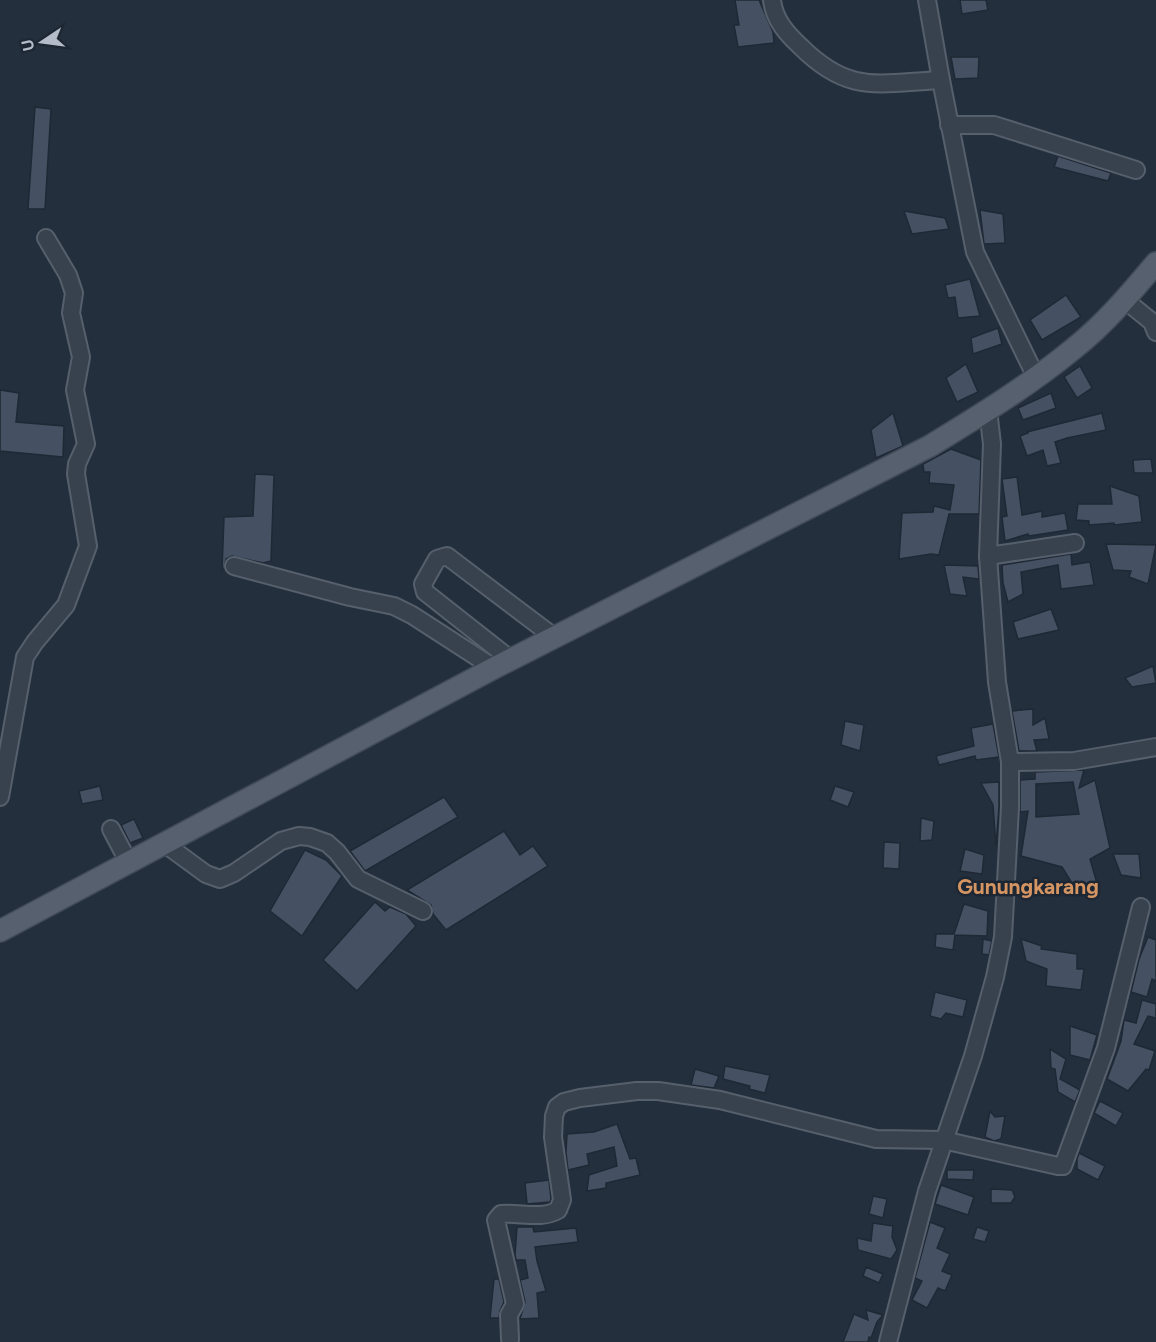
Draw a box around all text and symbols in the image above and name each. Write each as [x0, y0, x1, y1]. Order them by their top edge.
north arrow [12, 12, 72, 72]
text: U [17, 38, 38, 53]
district label: Gunungkarang [957, 874, 1099, 899]

